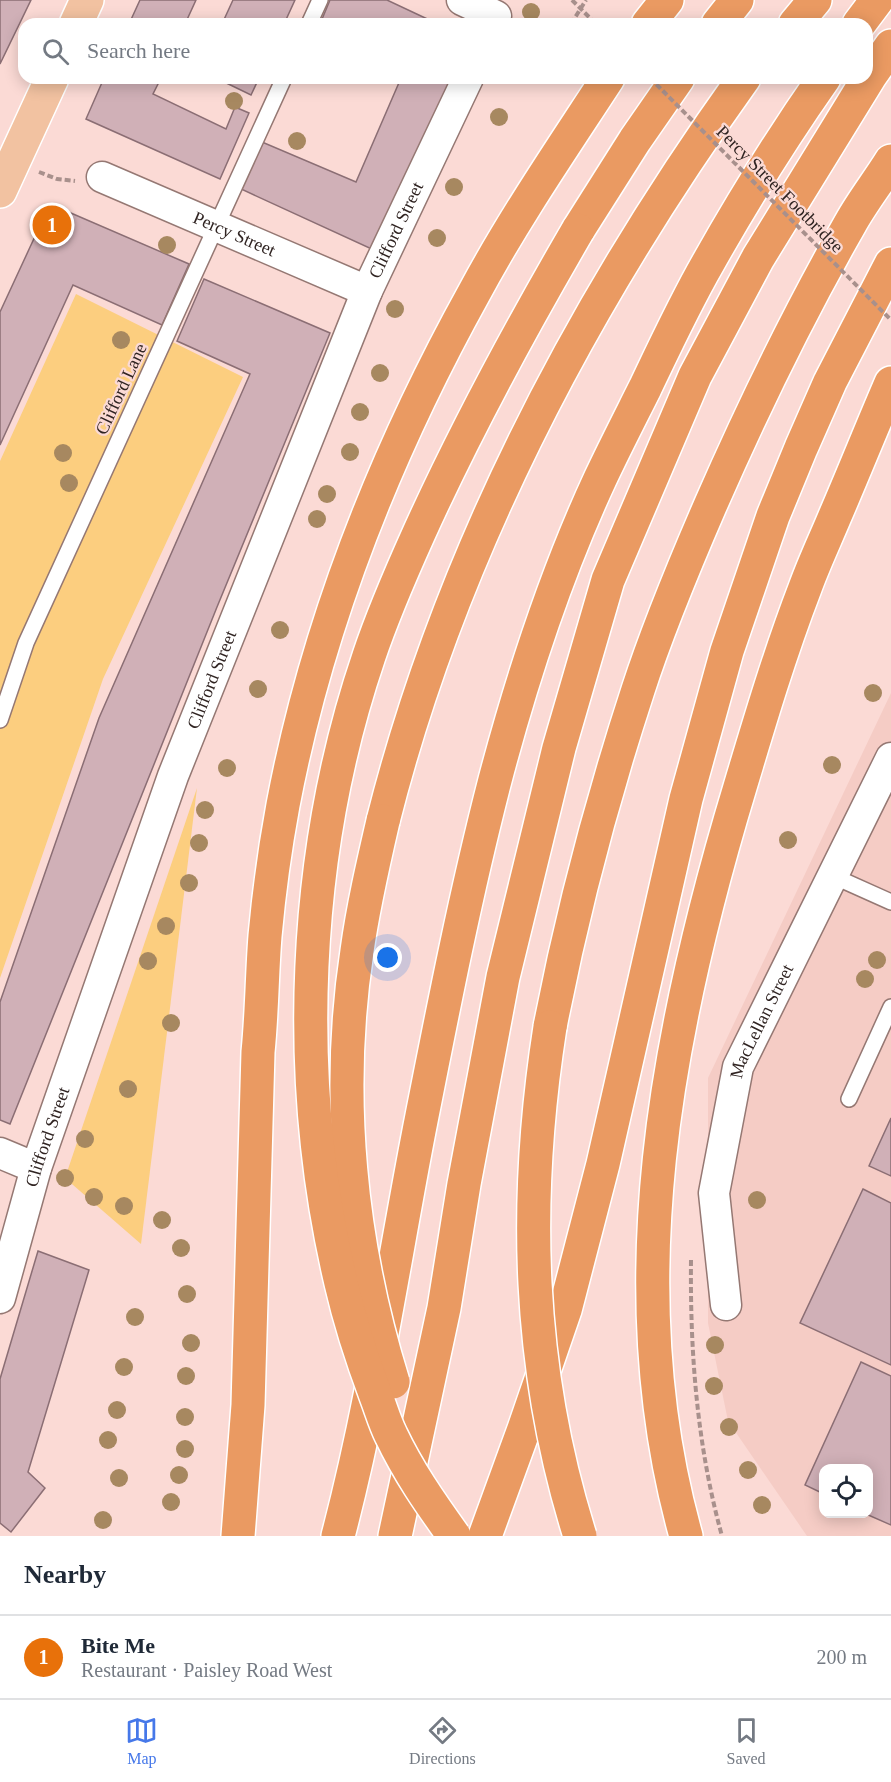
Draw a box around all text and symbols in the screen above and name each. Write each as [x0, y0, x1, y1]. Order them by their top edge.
search box [18, 18, 873, 84]
icon: search [39, 35, 72, 68]
text: Search here [87, 38, 190, 63]
street label: Percy Street Footbridge [712, 121, 848, 257]
street label: Clifford Street [365, 179, 427, 281]
pin: 1 [32, 202, 72, 248]
street label: Percy Street [190, 207, 278, 260]
street label: Clifford Lane [91, 340, 151, 438]
street label: Clifford Street [183, 627, 240, 732]
your location [373, 943, 402, 972]
street label: MacLellan Street [726, 961, 797, 1080]
street label: Clifford Street [21, 1084, 74, 1189]
map controls [819, 1464, 873, 1518]
button: locate [819, 1464, 873, 1518]
text: Nearby [24, 1560, 106, 1589]
text: Bite Me [81, 1633, 155, 1658]
text: 1 [39, 1646, 49, 1668]
text: 200 m [816, 1646, 867, 1668]
text: Restaurant · Paisley Road West [81, 1659, 332, 1681]
tab: Map [125, 1714, 158, 1768]
tab: Directions [409, 1714, 476, 1768]
tab: Saved [726, 1714, 766, 1768]

